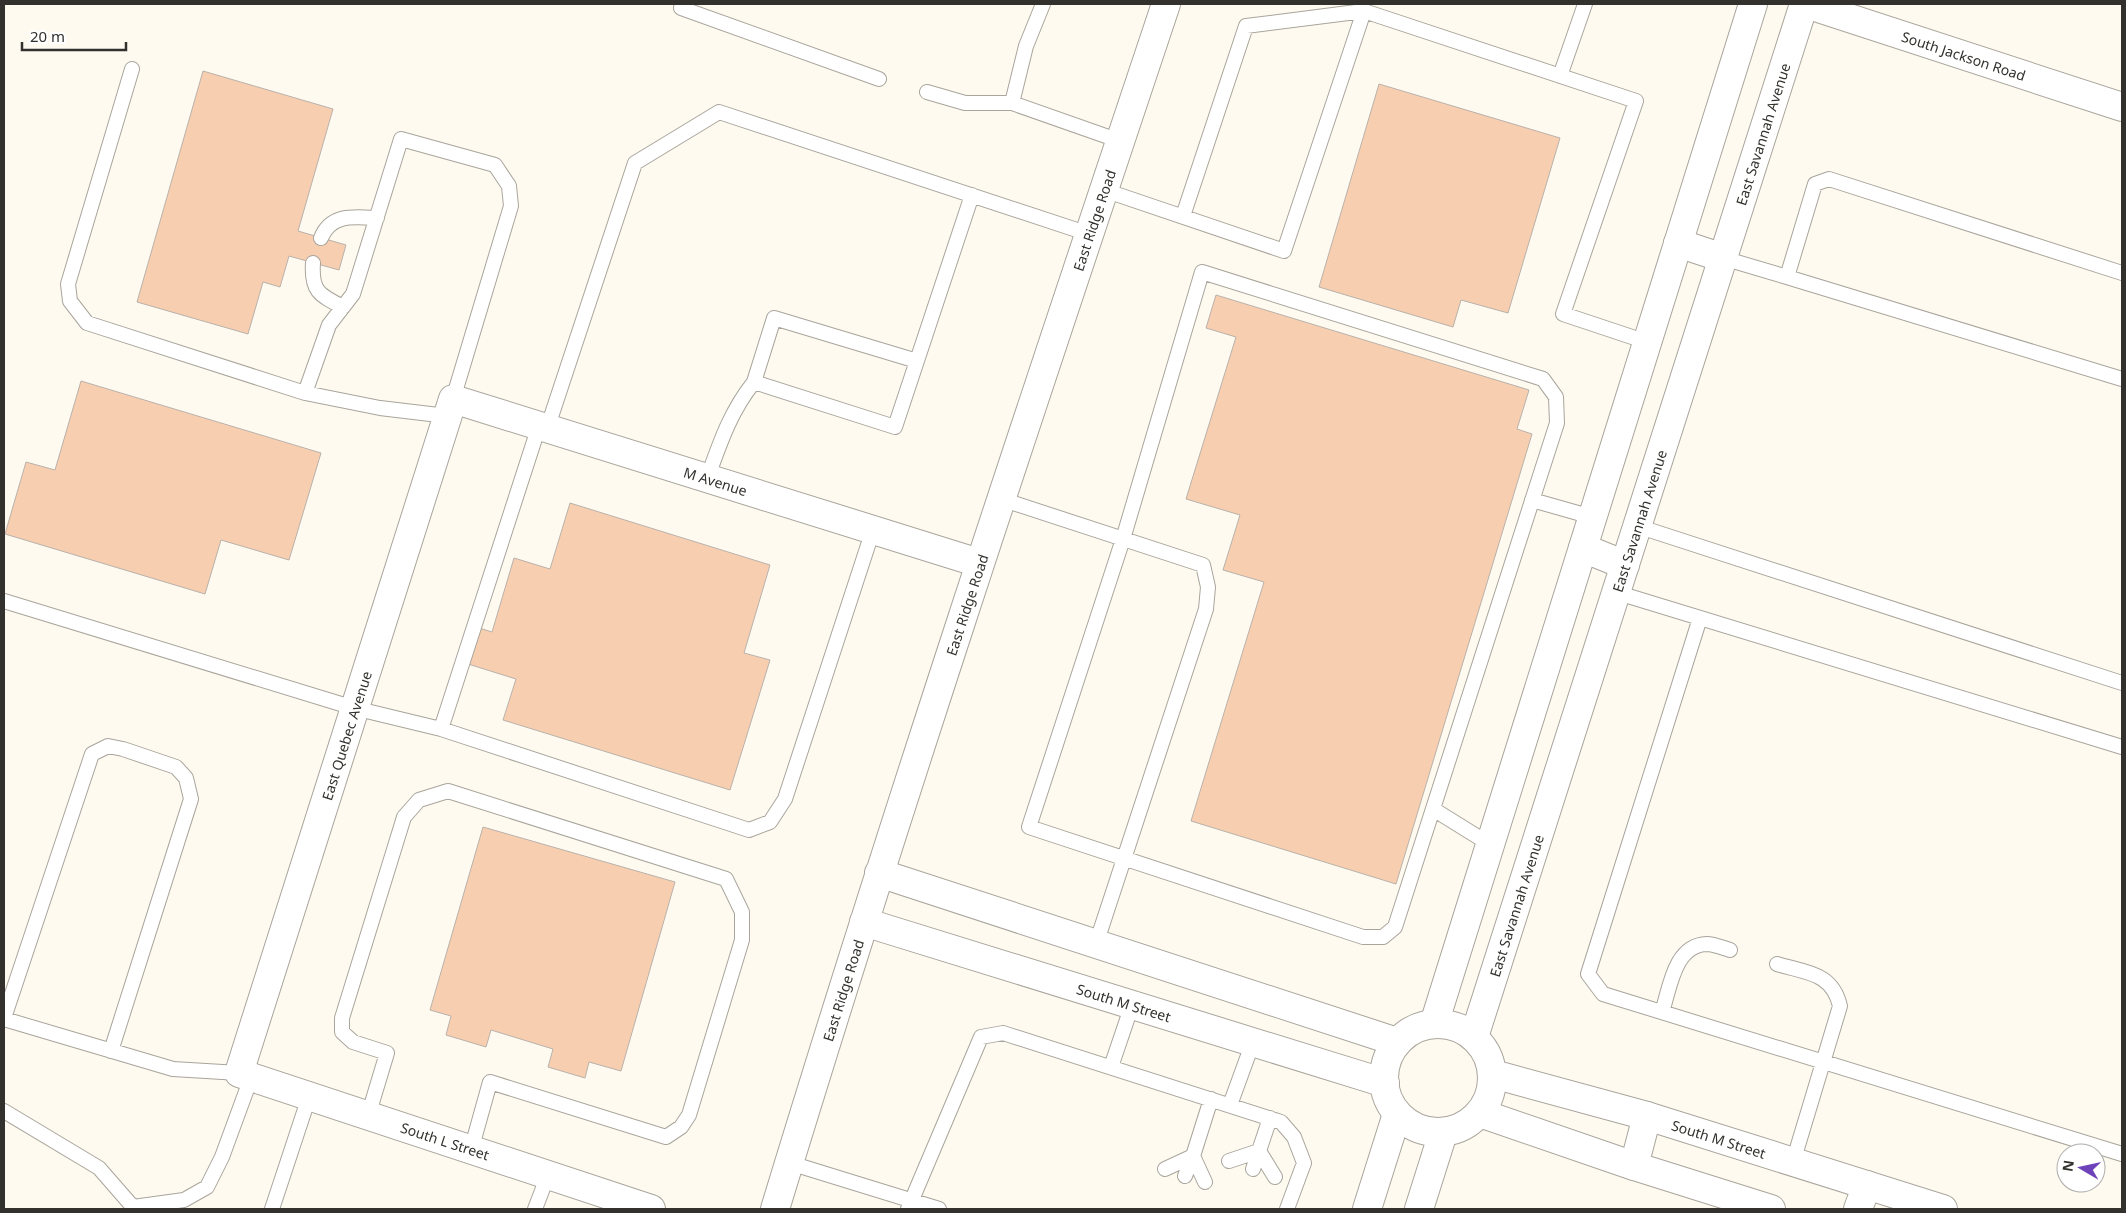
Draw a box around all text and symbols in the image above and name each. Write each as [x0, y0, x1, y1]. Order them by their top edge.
scale bar [22, 20, 126, 52]
text: 20 m [30, 26, 65, 46]
street label: South Jackson Road [1899, 26, 2028, 85]
street label: East Savannah Avenue [1731, 60, 1794, 207]
street label: East Ridge Road [1068, 167, 1120, 273]
street label: East Savannah Avenue [1607, 447, 1671, 594]
street label: M Avenue [681, 462, 750, 500]
street label: East Ridge Road [941, 551, 992, 658]
street label: East Quebec Avenue [317, 668, 376, 803]
street label: East Savannah Avenue [1484, 832, 1548, 979]
street label: East Ridge Road [818, 937, 868, 1044]
street label: South M Street [1074, 979, 1173, 1026]
street label: South M Street [1669, 1115, 1768, 1162]
street label: South L Street [398, 1118, 492, 1164]
north arrow [2056, 1143, 2106, 1193]
text: N [2057, 1159, 2078, 1173]

